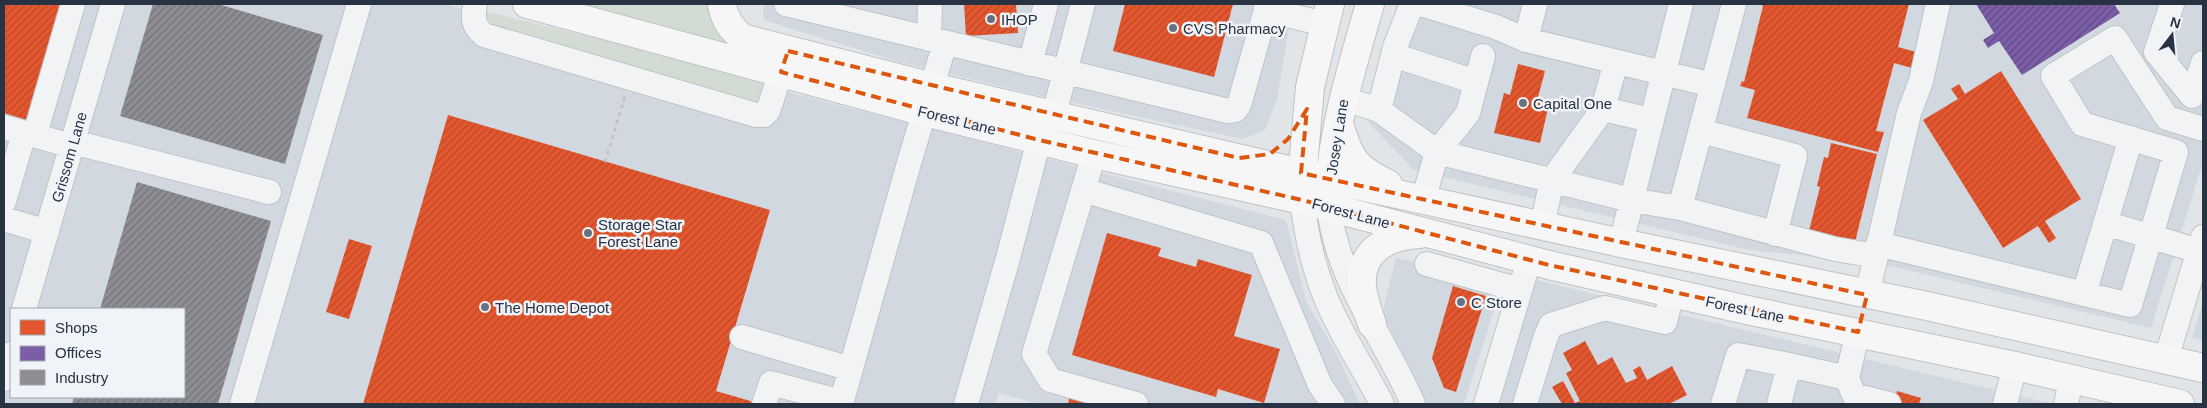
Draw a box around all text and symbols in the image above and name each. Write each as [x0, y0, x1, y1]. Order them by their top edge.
north arrow [2147, 10, 2197, 60]
place label: IHOP [1001, 11, 1038, 28]
marker: IHOP [985, 13, 997, 25]
text: N [2169, 13, 2183, 32]
place label: CVS Pharmacy [1183, 20, 1286, 37]
marker: CVS Pharmacy [1167, 22, 1179, 34]
place label: Capital One [1533, 95, 1612, 112]
marker: Capital One [1517, 97, 1529, 109]
street label: Josey Lane [1323, 98, 1351, 176]
street label: Forest Lane [916, 102, 998, 138]
street label: Grissom Lane [48, 110, 90, 204]
street label: Forest Lane [1310, 194, 1392, 232]
place label: Storage Star Forest Lane [598, 216, 682, 250]
marker: Storage Star Forest Lane [582, 227, 594, 239]
street label: Forest Lane [1704, 292, 1786, 326]
place label: C Store [1471, 294, 1522, 311]
marker: C Store [1455, 296, 1467, 308]
place label: The Home Depot [495, 299, 610, 316]
marker: The Home Depot [479, 301, 491, 313]
legend [10, 308, 185, 398]
text: Shops [55, 319, 98, 336]
text: Offices [55, 344, 101, 361]
text: Industry [55, 369, 109, 386]

